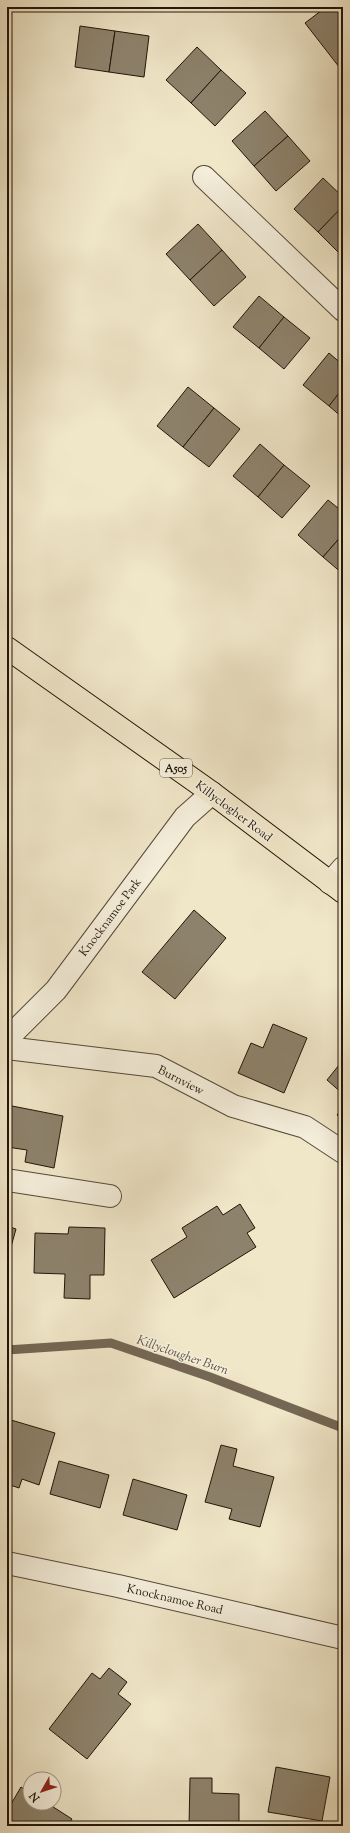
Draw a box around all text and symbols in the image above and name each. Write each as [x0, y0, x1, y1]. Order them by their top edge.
road number: A505 [160, 759, 192, 777]
street label: Killyclogher Road [191, 777, 276, 847]
street label: Knocknamoe Park [75, 874, 147, 961]
street label: Burnview [154, 1062, 207, 1100]
water label: Killyclougher Burn [134, 1332, 231, 1380]
street label: Knocknamoe Road [125, 1580, 225, 1620]
north arrow [22, 1771, 62, 1811]
text: N [26, 1788, 45, 1806]

